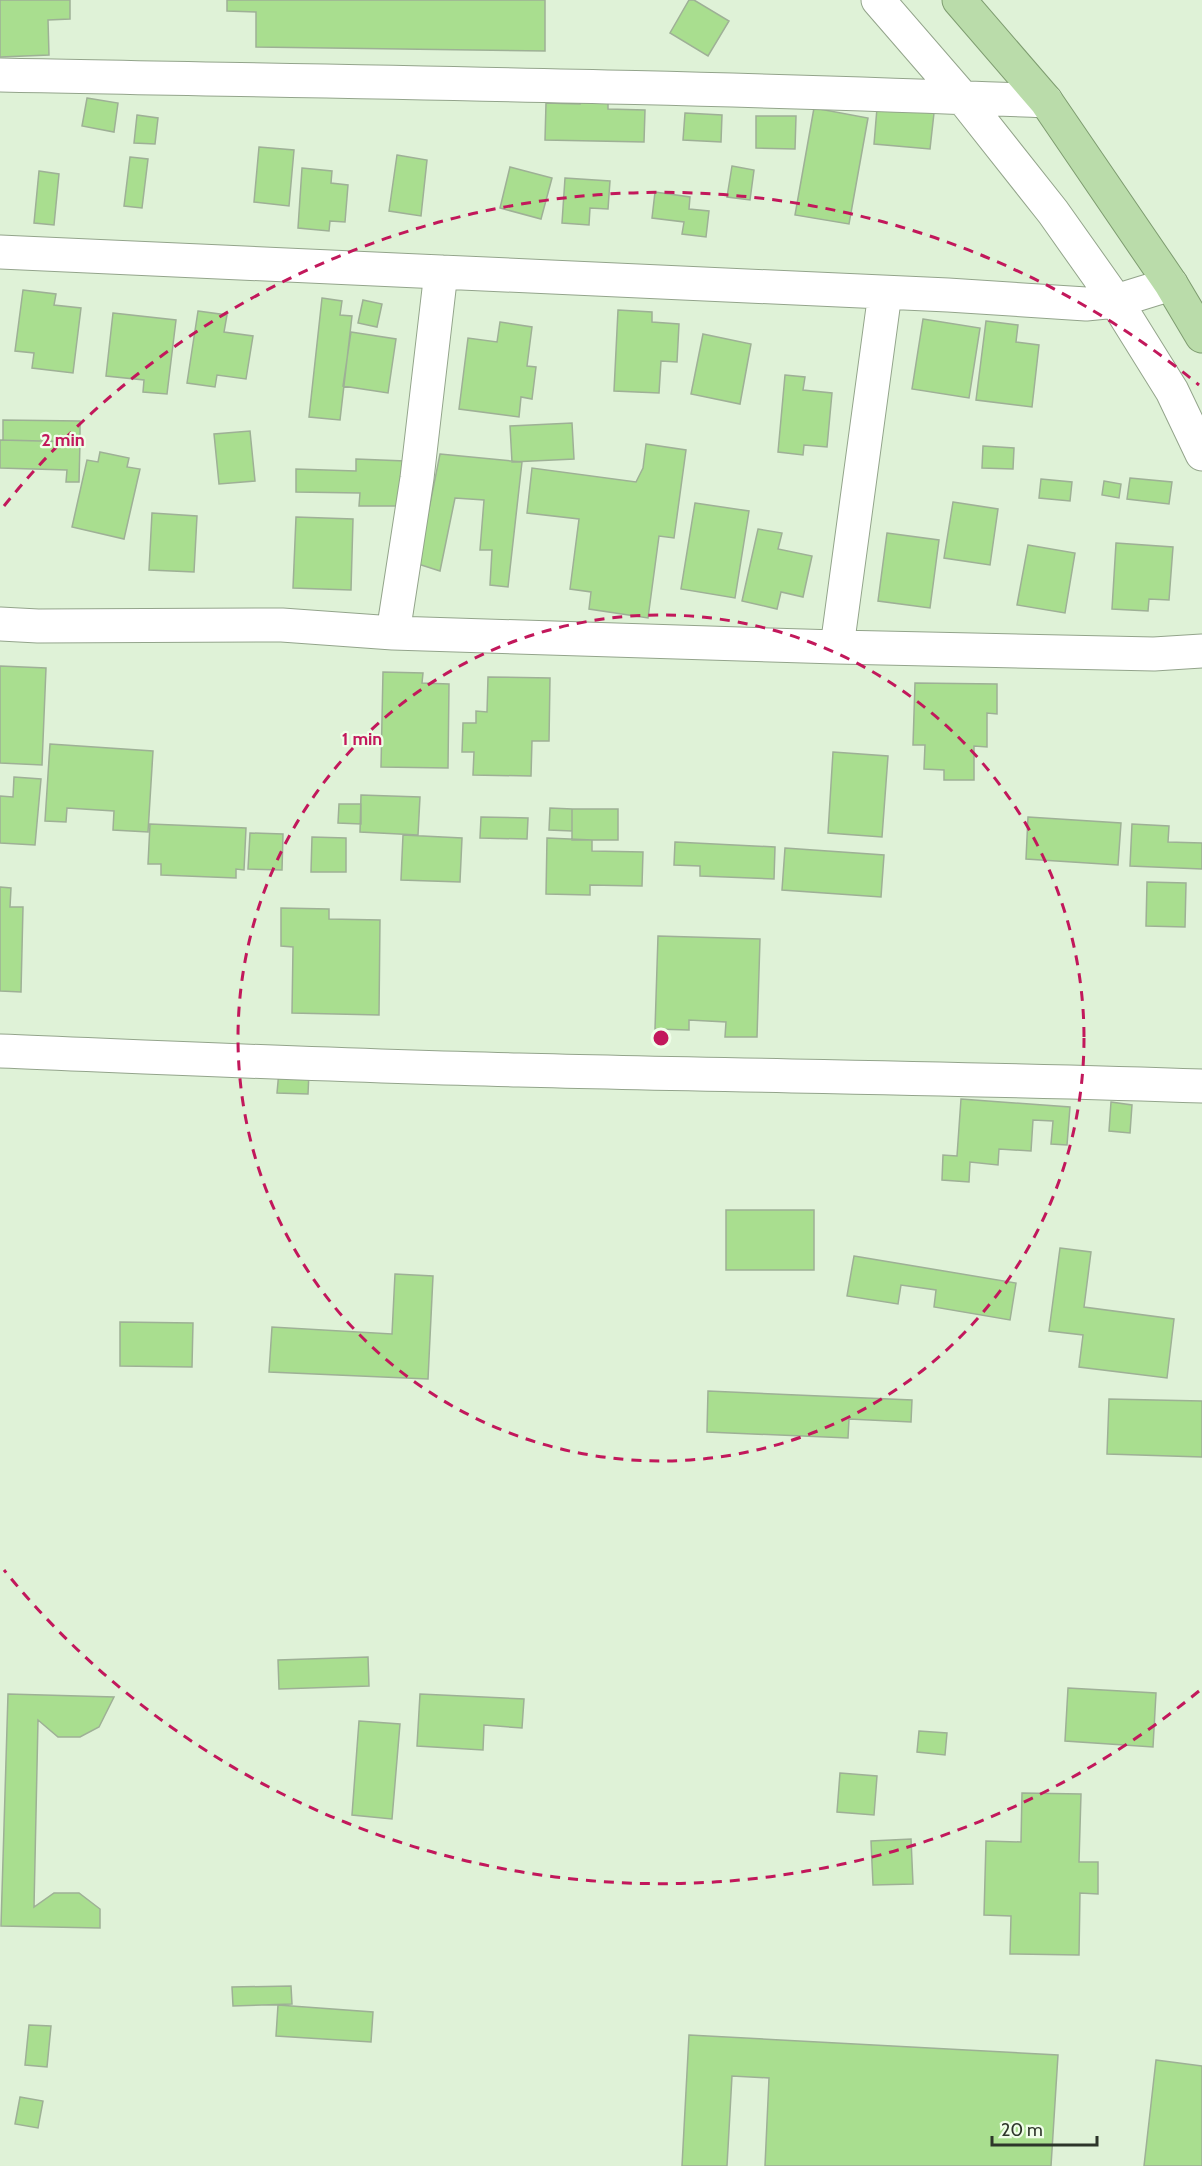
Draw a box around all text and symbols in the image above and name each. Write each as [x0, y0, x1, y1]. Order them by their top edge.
text: 2 min [41, 429, 85, 451]
text: 1 min [342, 728, 382, 750]
centre of rings [651, 1028, 671, 1048]
scale bar [992, 2109, 1097, 2147]
text: 20 m [1001, 2119, 1043, 2141]

